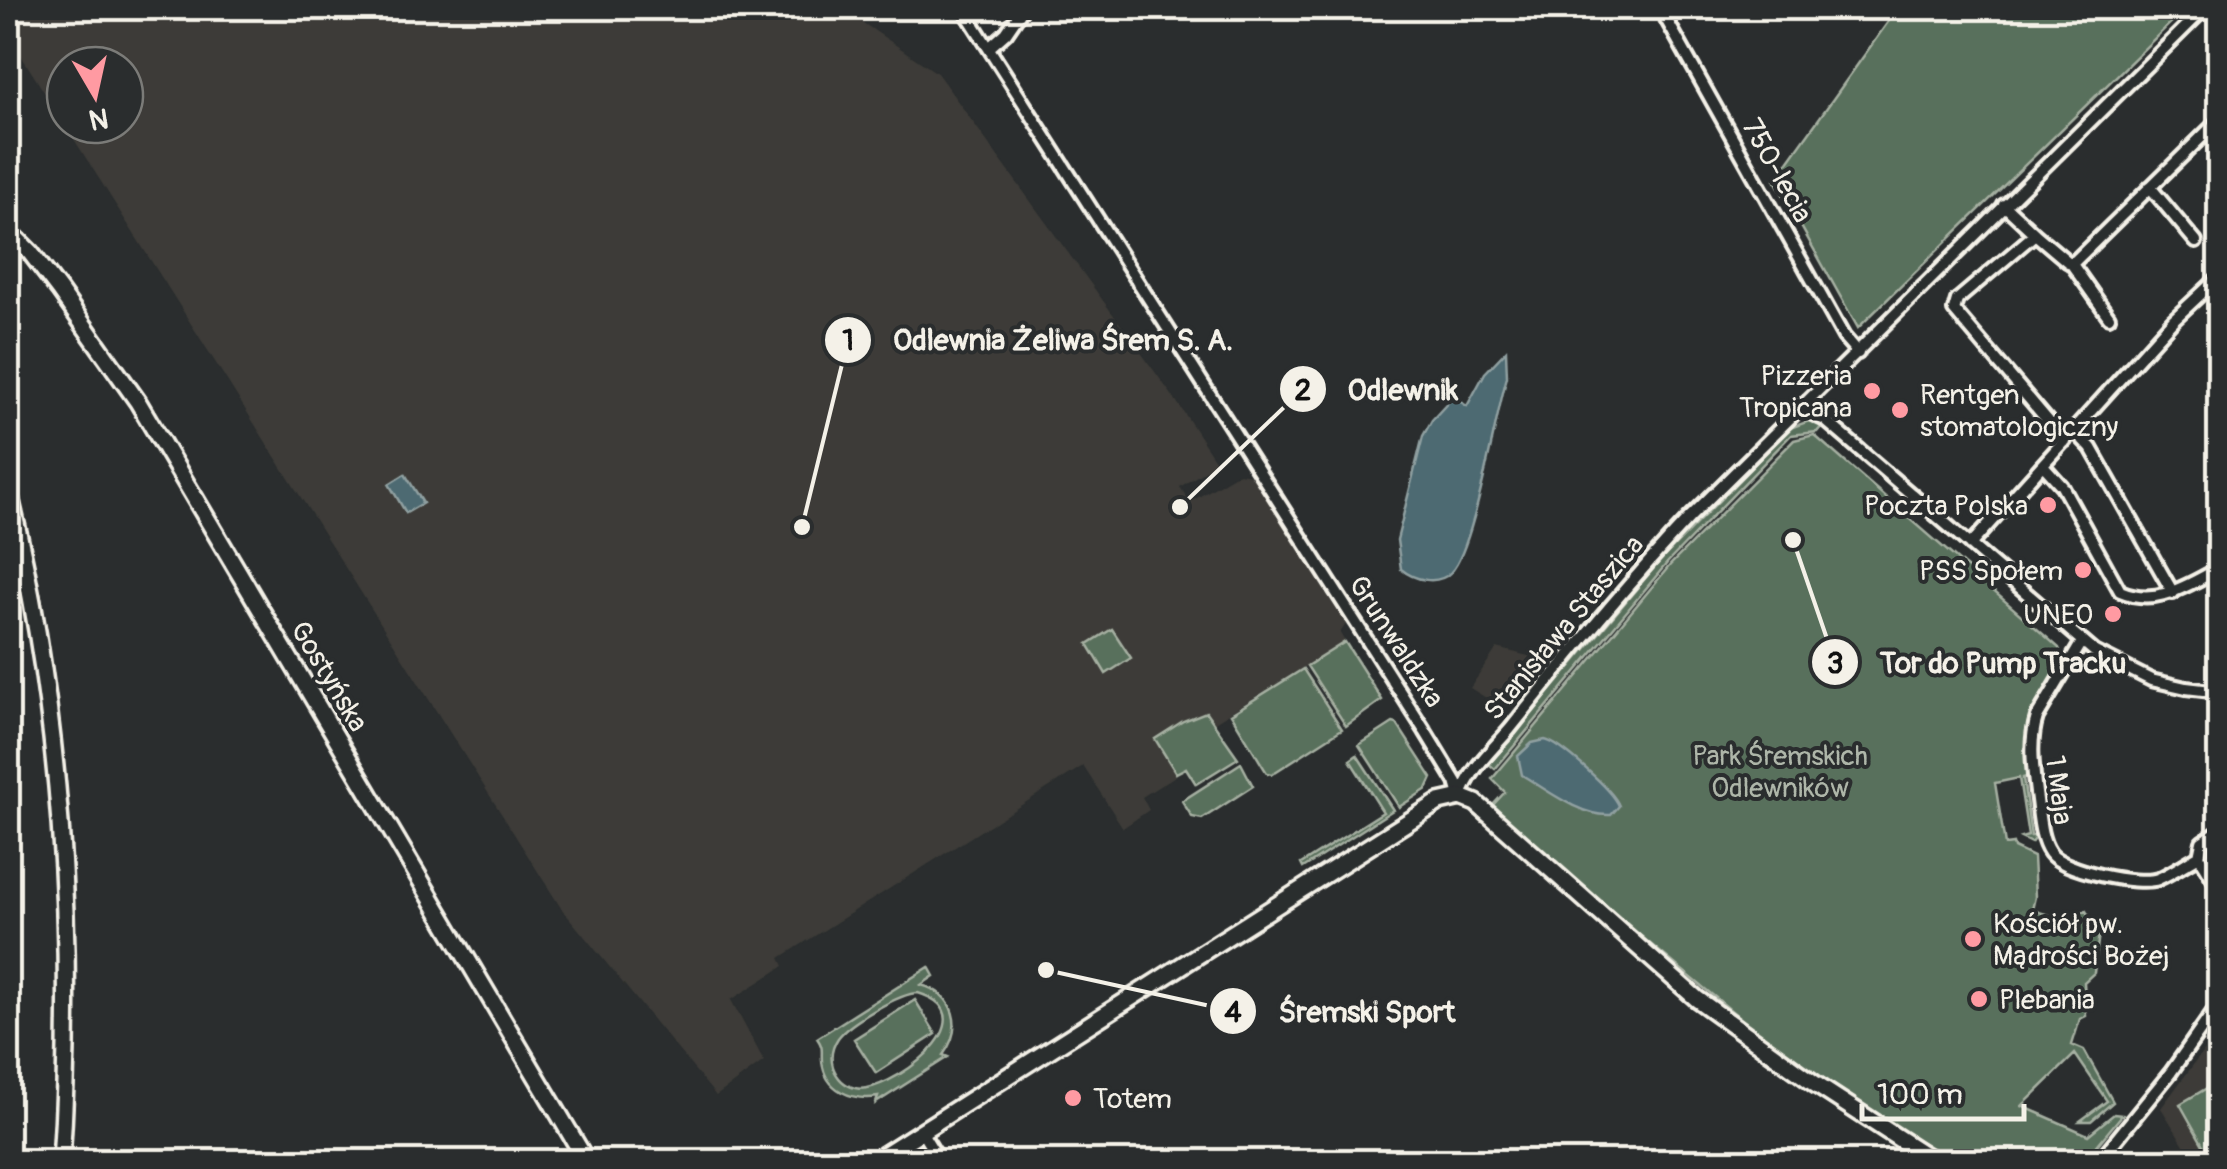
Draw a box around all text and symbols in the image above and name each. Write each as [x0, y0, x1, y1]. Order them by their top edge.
north arrow [45, 45, 145, 145]
text: N [87, 99, 111, 137]
street label: 750-lecia [1734, 112, 1820, 229]
callout: Odlewnia Żeliwa Śrem S. A. [823, 310, 1253, 370]
text: 1 [842, 322, 854, 359]
text: Odlewnia Żeliwa Śrem S. A. [893, 322, 1233, 359]
callout: Odlewnik [1278, 359, 1479, 419]
place label: Pizzeria Tropicana [1739, 359, 1852, 426]
text: 2 [1295, 372, 1311, 409]
text: Odlewnik [1348, 372, 1459, 409]
place label: Rentgen stomatologiczny [1920, 378, 2118, 445]
marker: Pizzeria Tropicana [1861, 380, 1883, 402]
marker: Rentgen stomatologiczny [1889, 399, 1911, 421]
place label: Poczta Polska [1864, 489, 2028, 524]
marker: Poczta Polska [2037, 494, 2059, 516]
street label: Stanisława Staszica [1476, 528, 1652, 728]
place label: PSS Społem [1919, 554, 2063, 589]
marker: PSS Społem [2072, 559, 2094, 581]
street label: Grunwaldzka [1340, 569, 1451, 714]
place label: UNEO [2023, 598, 2093, 633]
marker: UNEO [2102, 603, 2124, 625]
street label: Gostyńska [282, 615, 375, 738]
callout: Tor do Pump Tracku [1810, 632, 2147, 692]
text: 3 [1827, 645, 1843, 682]
text: Tor do Pump Tracku [1879, 645, 2126, 682]
park label: Park Śremskich Odlewników [1692, 739, 1868, 806]
street label: 1 Maja [2037, 753, 2080, 827]
place label: Kościół pw. Mądrości Bożej [1993, 907, 2169, 974]
marker: Kościół pw. Mądrości Bożej [1962, 928, 1984, 950]
callout: Śremski Sport [1208, 981, 1475, 1041]
place label: Plebania [1999, 983, 2095, 1018]
marker: Plebania [1968, 988, 1990, 1010]
text: 4 [1224, 994, 1242, 1031]
text: Śremski Sport [1279, 994, 1456, 1031]
scale bar [1862, 1059, 2024, 1121]
text: 100 m [1877, 1076, 1963, 1113]
place label: Totem [1093, 1082, 1172, 1117]
marker: Totem [1062, 1087, 1084, 1109]

